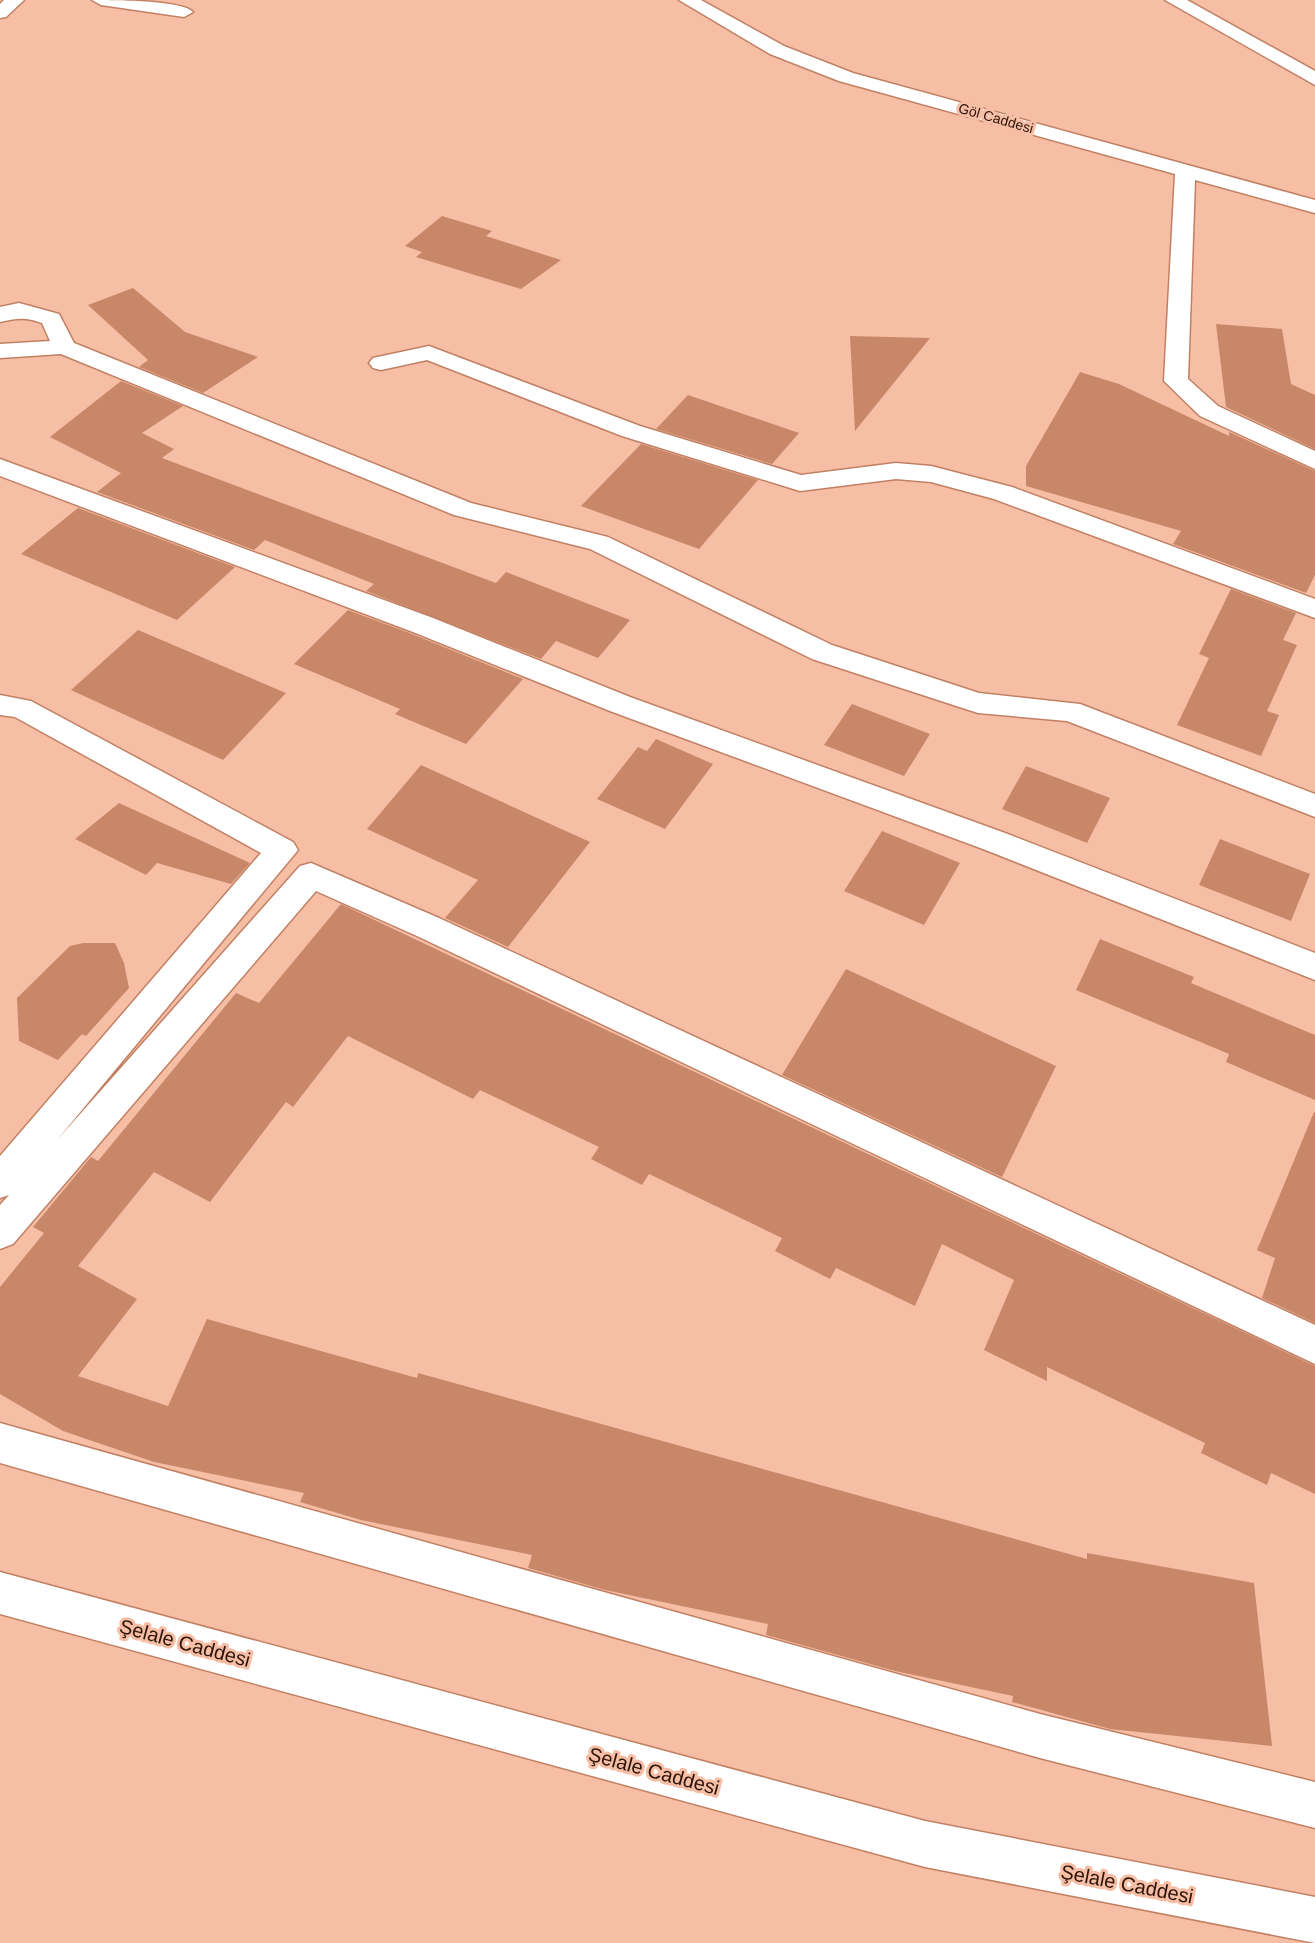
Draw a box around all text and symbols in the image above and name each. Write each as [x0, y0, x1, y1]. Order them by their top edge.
street label: Göl Caddesi [957, 100, 1035, 136]
street label: Şelale Caddesi [117, 1615, 253, 1671]
street label: Şelale Caddesi [586, 1743, 722, 1799]
street label: Şelale Caddesi [1059, 1860, 1195, 1908]

